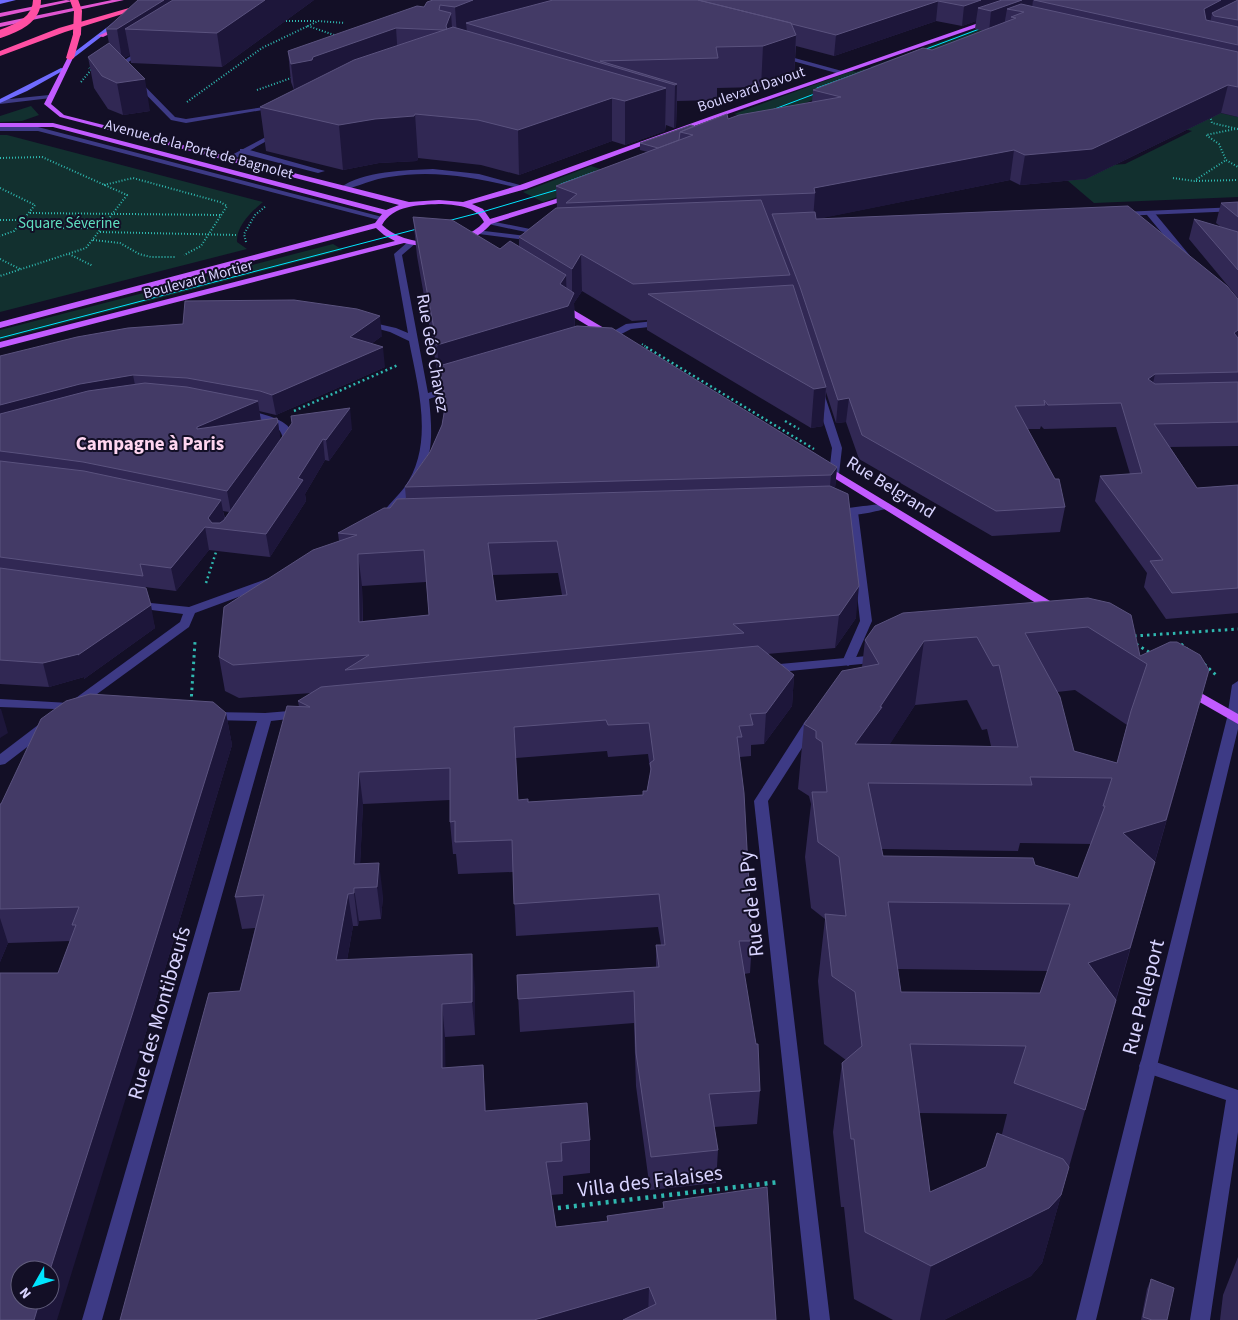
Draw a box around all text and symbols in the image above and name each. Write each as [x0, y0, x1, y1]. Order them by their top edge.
street label: Boulevard Davout [695, 61, 808, 118]
street label: Avenue de la Porte de Bagnolet [102, 114, 295, 185]
park label: Square Séverine [18, 213, 120, 234]
street label: Boulevard Mortier [141, 255, 256, 304]
street label: Rue Géo Chavez [410, 292, 455, 415]
district label: Campagne à Paris [76, 431, 224, 458]
street label: Rue Belgrand [842, 450, 940, 525]
street label: Rue de la Py [731, 849, 771, 958]
street label: Rue des Montibœufs [120, 923, 198, 1103]
street label: Rue Pelleport [1114, 936, 1172, 1058]
street label: Villa des Falaises [576, 1157, 724, 1205]
north arrow [10, 1260, 60, 1310]
text: N [15, 1283, 36, 1302]

